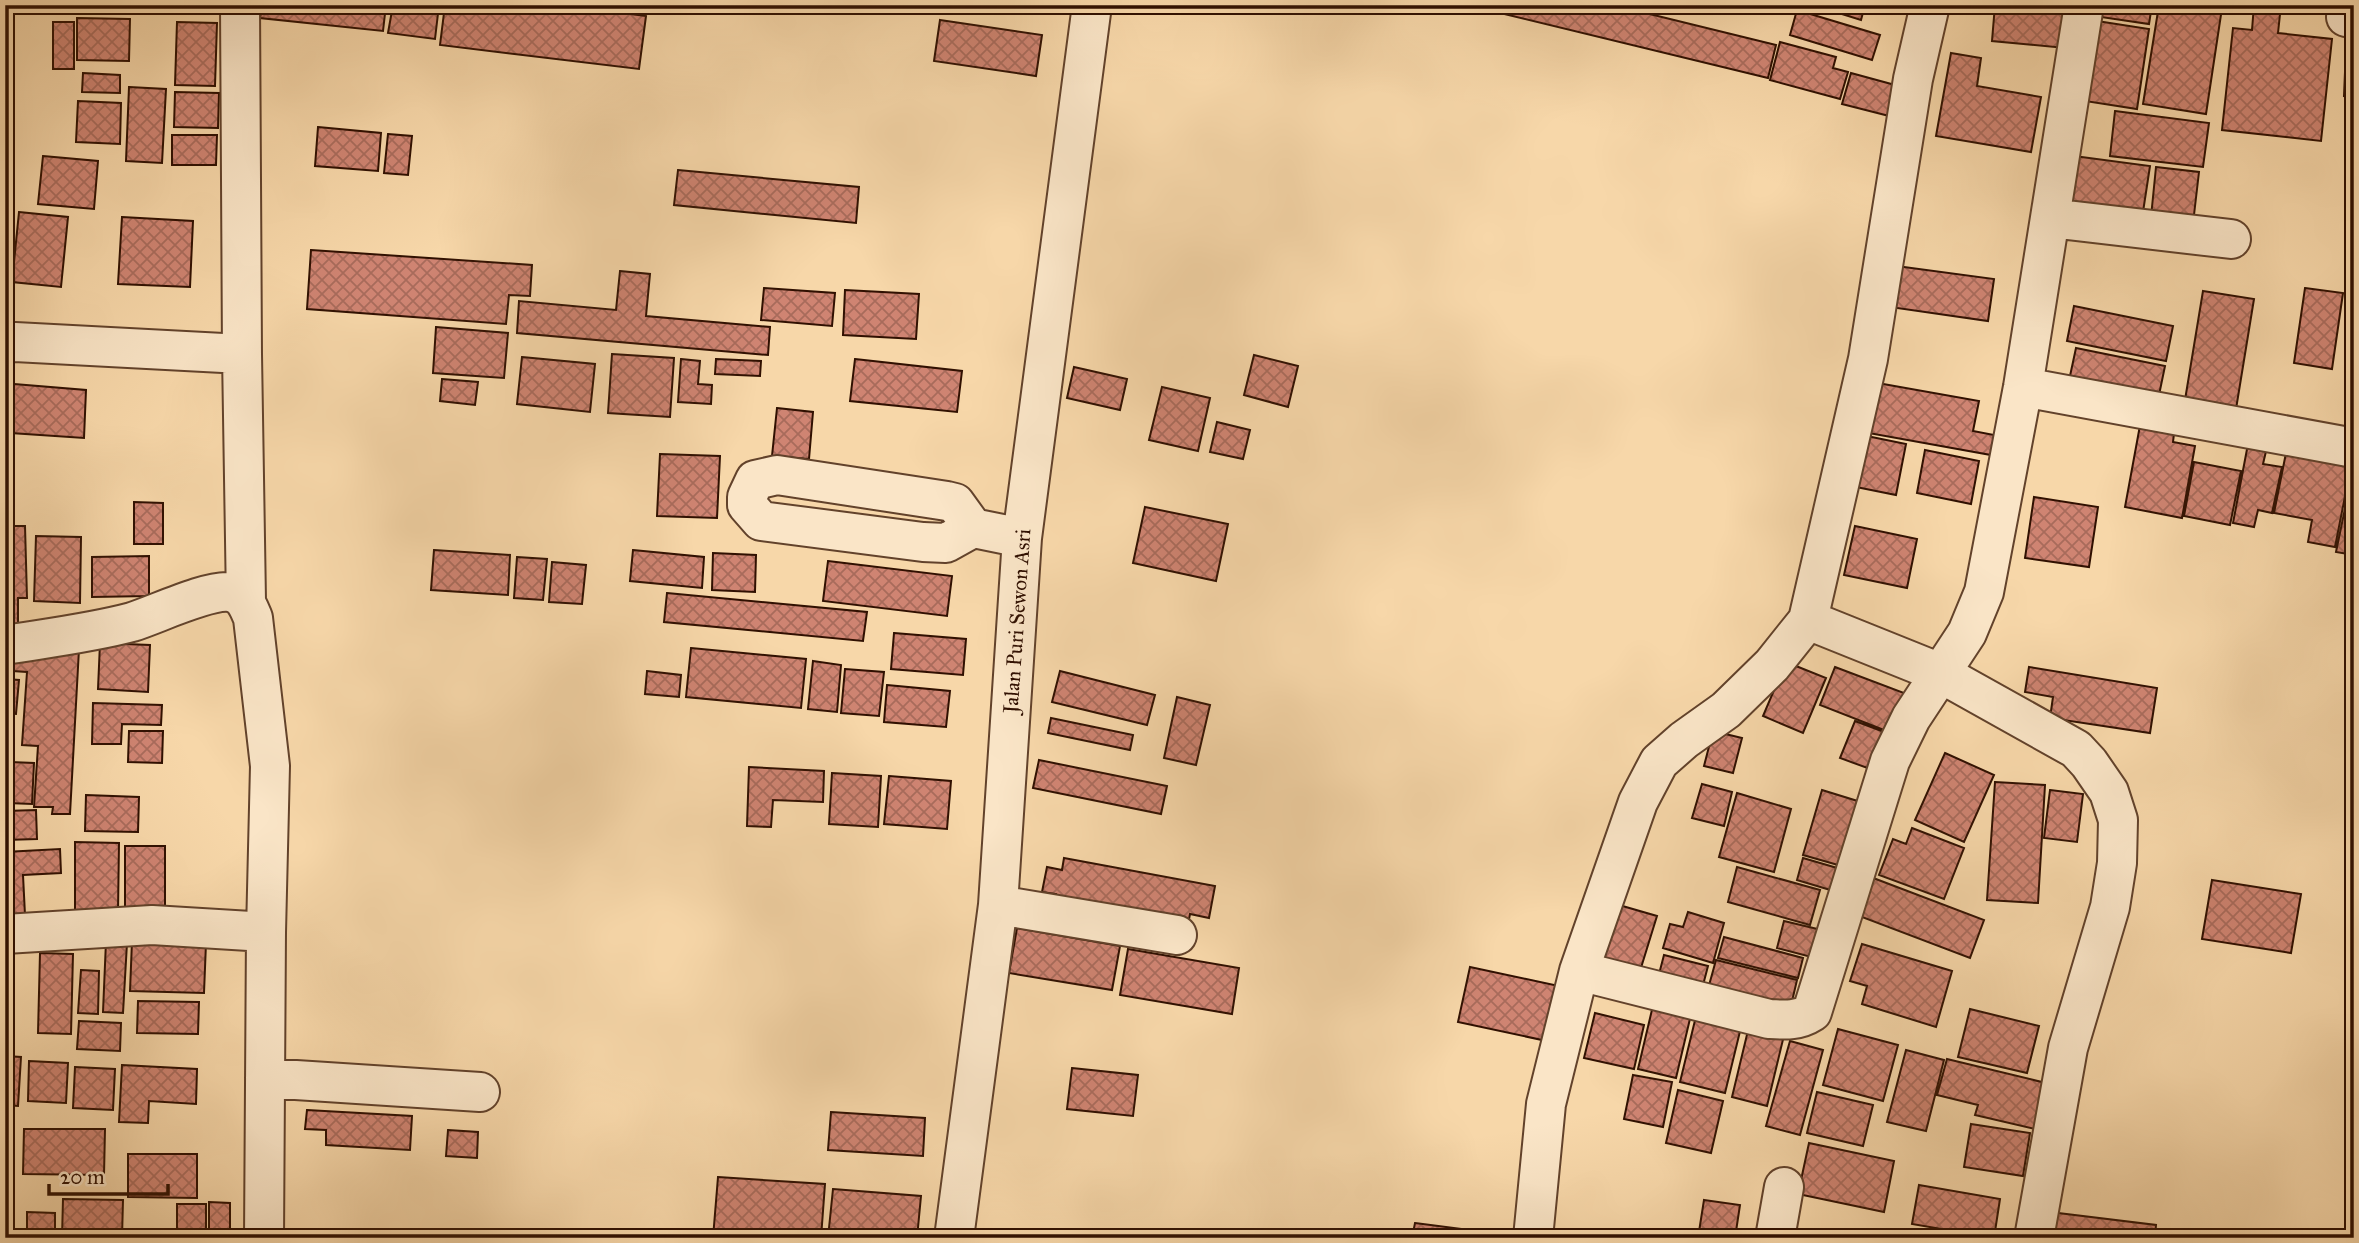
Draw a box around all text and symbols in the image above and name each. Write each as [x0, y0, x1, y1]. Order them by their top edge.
street label: Jalan Puri Sewon Asri [997, 528, 1036, 716]
scale bar [49, 1152, 168, 1196]
text: 20 m [60, 1164, 105, 1190]

